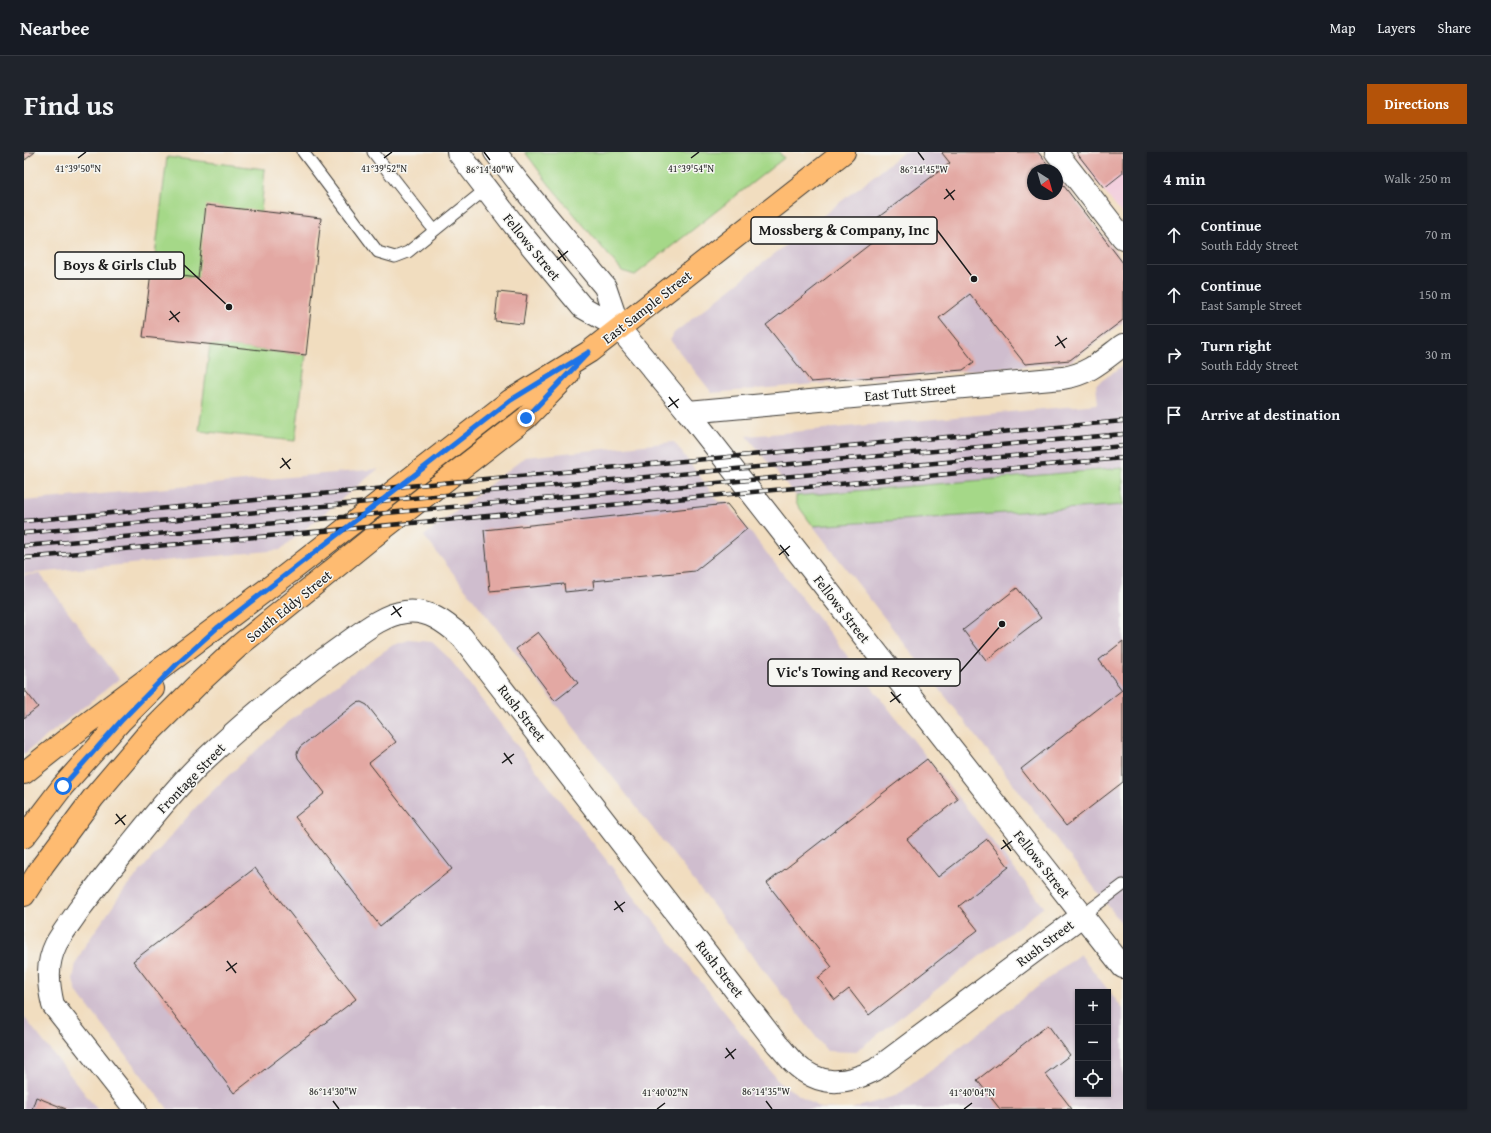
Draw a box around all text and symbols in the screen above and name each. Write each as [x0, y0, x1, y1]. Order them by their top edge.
text: Nearbee [20, 14, 90, 42]
text: Map [1330, 18, 1356, 38]
text: Layers [1378, 18, 1416, 38]
text: Share [1438, 18, 1471, 38]
text: Find us [24, 84, 114, 125]
button: Directions [1367, 84, 1467, 124]
text: 41°39'50"N [55, 161, 101, 176]
text: 41°39'52"N [361, 161, 407, 176]
text: 41°39'54"N [668, 161, 714, 176]
text: 86°14'40"W [466, 162, 514, 177]
text: 86°14'45"W [900, 162, 948, 177]
north arrow [1027, 164, 1063, 200]
text: 4 min [1163, 166, 1205, 191]
text: Walk · 250 m [1384, 169, 1451, 188]
street label: Fellows Street [499, 209, 565, 285]
text: Continue [1201, 215, 1262, 236]
callout: Mossberg & Company, Inc [751, 217, 937, 244]
text: Mossberg & Company, Inc [759, 219, 929, 240]
icon: ahead [1163, 224, 1185, 246]
text: 70 m [1425, 225, 1451, 244]
text: South Eddy Street [1201, 236, 1298, 255]
callout: Boys & Girls Club [55, 252, 184, 279]
text: Boys & Girls Club [63, 254, 177, 275]
street label: East Sample Street [598, 266, 696, 348]
text: Continue [1201, 275, 1262, 296]
icon: ahead [1163, 284, 1185, 306]
text: 150 m [1419, 285, 1451, 304]
text: East Sample Street [1201, 296, 1302, 315]
text: Turn right [1201, 335, 1272, 356]
icon: right [1163, 344, 1185, 366]
text: 30 m [1425, 345, 1451, 364]
text: South Eddy Street [1201, 356, 1298, 375]
street label: East Tutt Street [864, 378, 956, 406]
icon: arrive [1163, 404, 1185, 426]
text: Arrive at destination [1201, 404, 1340, 425]
route end [517, 409, 535, 427]
street label: South Eddy Street [242, 565, 336, 647]
street label: Fellows Street [809, 571, 875, 647]
callout: Vic's Towing and Recovery [768, 659, 960, 686]
text: Vic's Towing and Recovery [776, 661, 952, 682]
street label: Rush Street [493, 680, 551, 746]
street label: Frontage Street [152, 738, 230, 818]
route start [54, 777, 72, 795]
street label: Fellows Street [1009, 826, 1075, 902]
street label: Rush Street [1012, 915, 1078, 971]
street label: Rush Street [691, 936, 749, 1002]
map controls [1075, 989, 1111, 1097]
button: + [1075, 989, 1111, 1025]
button: − [1075, 1025, 1111, 1061]
button: locate [1075, 1061, 1111, 1097]
text: 86°14'30"W [309, 1084, 357, 1099]
text: 86°14'35"W [742, 1084, 790, 1099]
text: 41°40'02"N [642, 1085, 688, 1100]
text: 41°40'04"N [949, 1085, 995, 1100]

